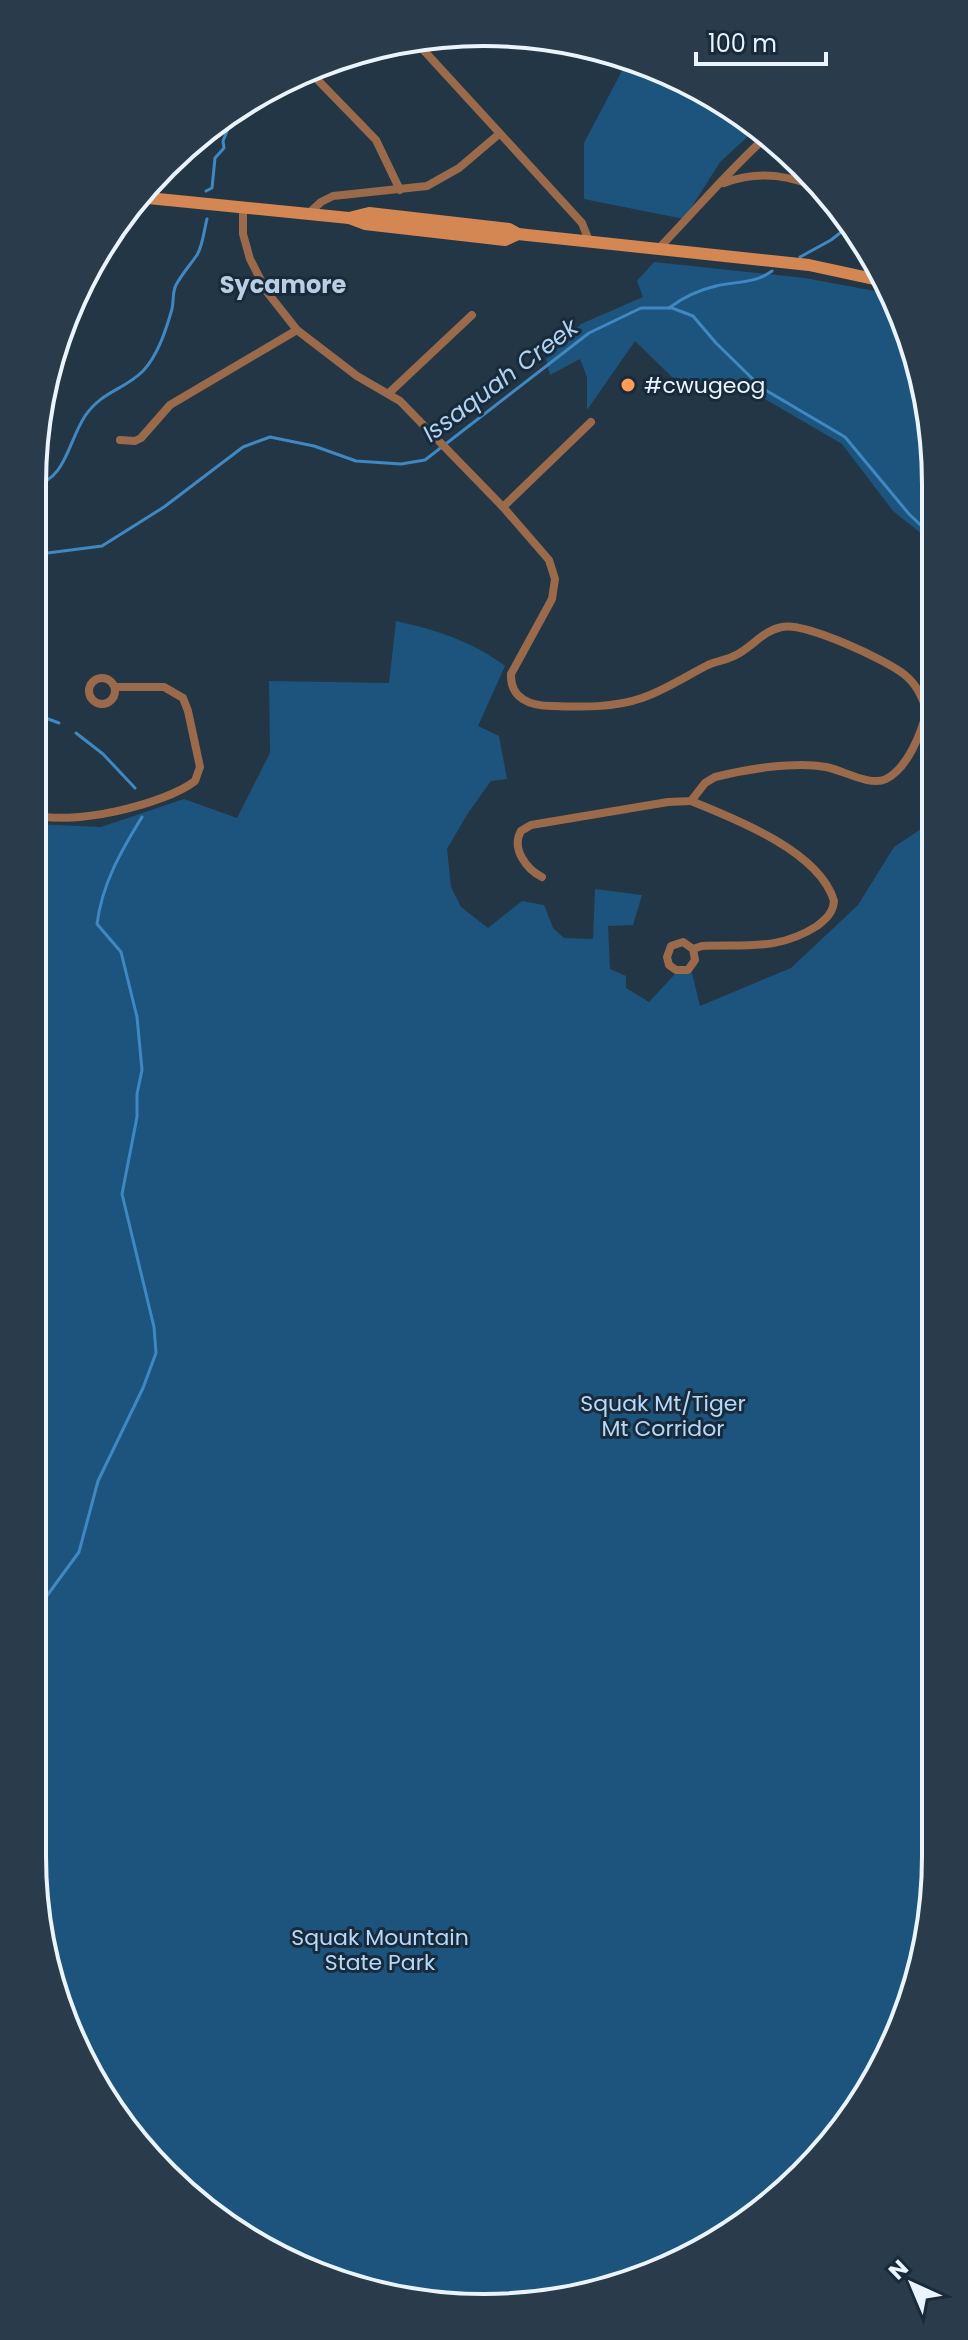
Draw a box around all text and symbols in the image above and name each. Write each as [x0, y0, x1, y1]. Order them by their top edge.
scale bar [696, 16, 826, 66]
text: 100 m [708, 27, 777, 60]
district label: Sycamore [220, 268, 346, 301]
water label: Issaquah Creek [415, 310, 586, 449]
place label: #cwugeog [644, 370, 765, 401]
marker: #cwugeog [619, 376, 637, 394]
park label: Squak Mt/Tiger Mt Corridor [580, 1388, 746, 1444]
park label: Squak Mountain State Park [291, 1922, 469, 1978]
north arrow [872, 2244, 952, 2324]
text: N [882, 2253, 915, 2287]

